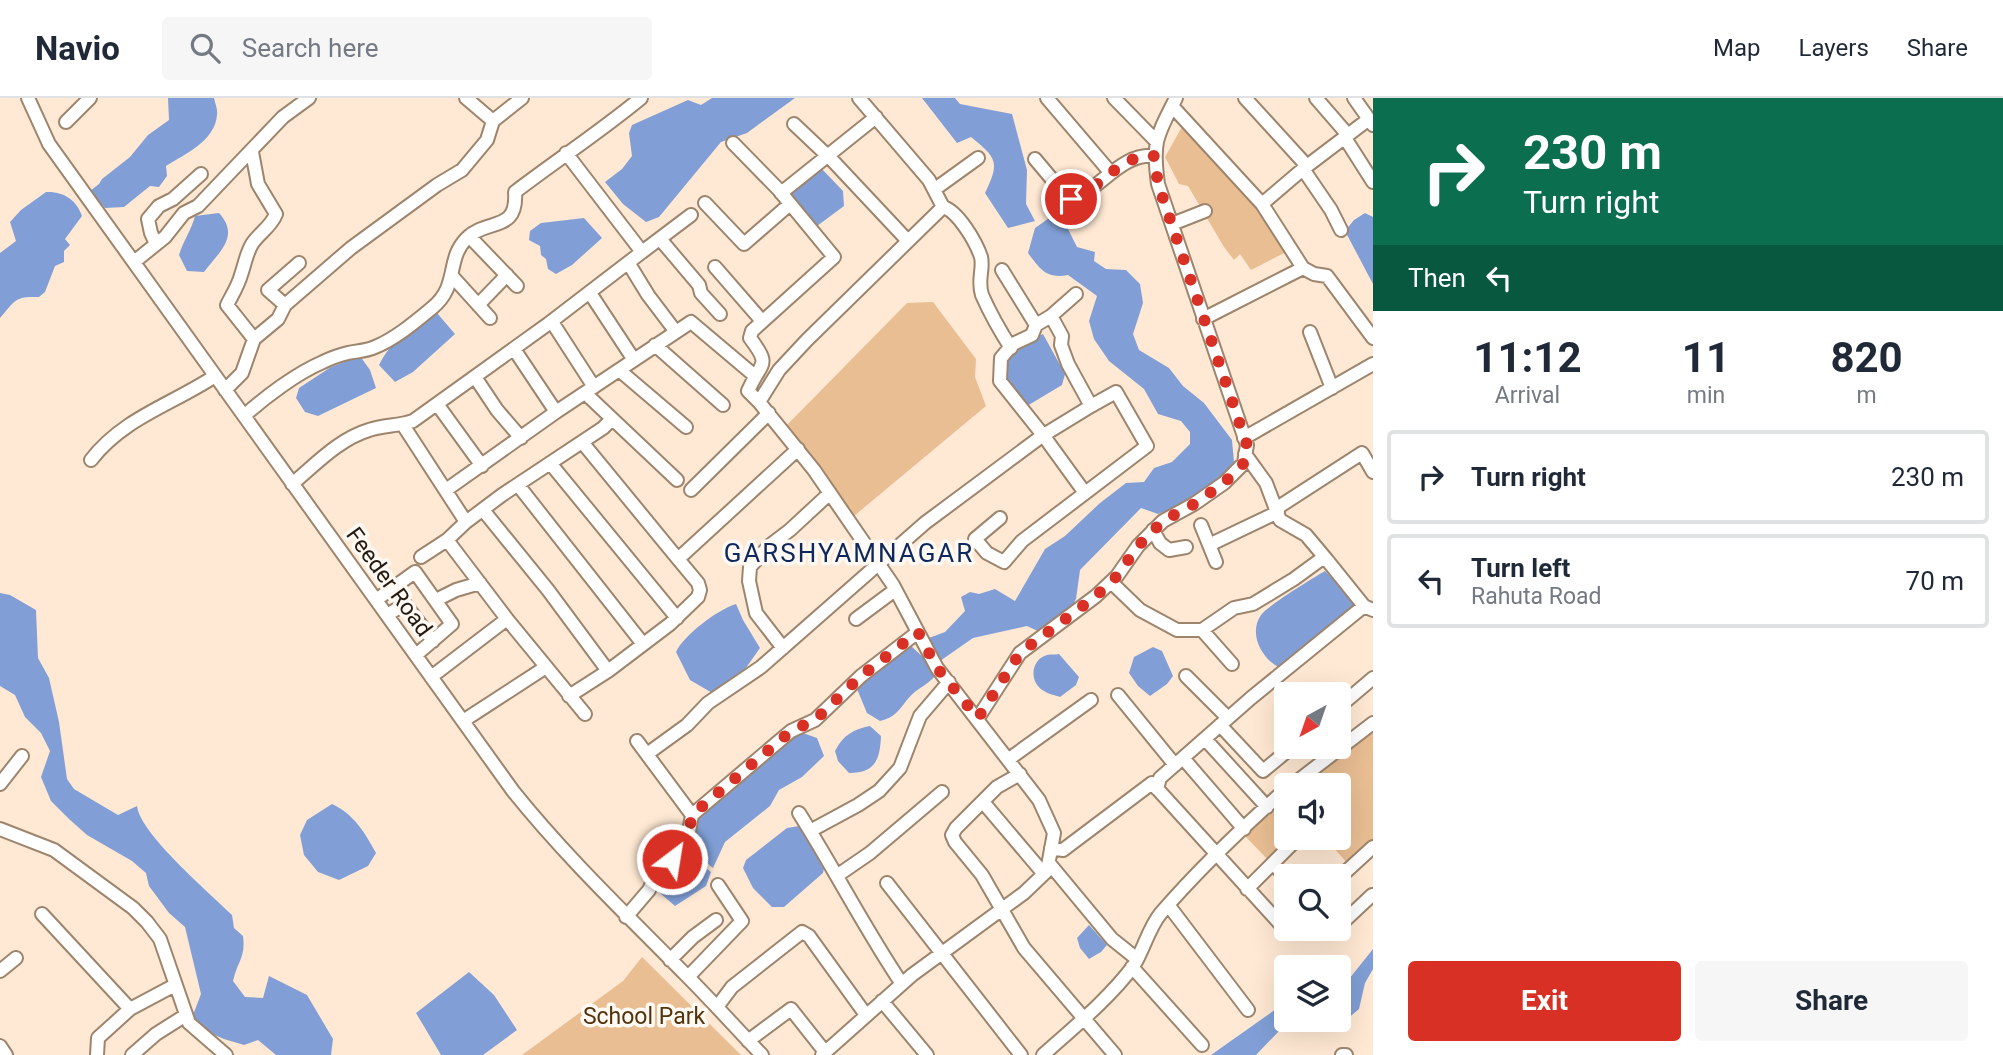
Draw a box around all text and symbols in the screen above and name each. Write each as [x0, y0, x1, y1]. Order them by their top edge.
search box [162, 17, 652, 80]
text: Navio [35, 29, 120, 68]
icon: search [186, 29, 224, 67]
text: Search here [242, 33, 379, 63]
text: Map [1713, 34, 1761, 62]
text: Layers [1799, 34, 1869, 62]
text: Share [1907, 34, 1968, 62]
text: 230 m [1523, 124, 1662, 181]
icon: right [1408, 126, 1499, 217]
pin [1041, 169, 1101, 229]
icon: arrive [1052, 180, 1090, 218]
text: Turn right [1523, 183, 1659, 221]
icon: left [1480, 259, 1518, 297]
text: Then [1408, 263, 1466, 293]
text: 11:12 [1473, 333, 1582, 382]
text: 11 [1682, 333, 1730, 382]
text: 820 [1830, 333, 1903, 382]
text: Arrival [1495, 382, 1560, 409]
text: min [1687, 382, 1725, 409]
text: m [1856, 382, 1877, 409]
icon: right [1412, 458, 1450, 496]
text: Turn right [1471, 462, 1586, 492]
text: 230 m [1891, 462, 1964, 492]
street label: Feeder Road [340, 522, 438, 642]
district label: GARSHYAMNAGAR [724, 538, 974, 568]
text: Turn left [1471, 553, 1570, 583]
icon: left [1412, 562, 1450, 600]
text: 70 m [1906, 566, 1964, 596]
text: Rahuta Road [1471, 583, 1602, 610]
north arrow [1274, 682, 1351, 760]
map controls [1274, 682, 1351, 1032]
button: sound [1274, 773, 1351, 850]
position arrow [635, 822, 709, 896]
button: search [1274, 864, 1351, 941]
button: layers [1274, 955, 1351, 1032]
button: Exit [1408, 961, 1681, 1041]
button: Share [1695, 961, 1968, 1041]
park label: School Park [583, 1003, 705, 1030]

